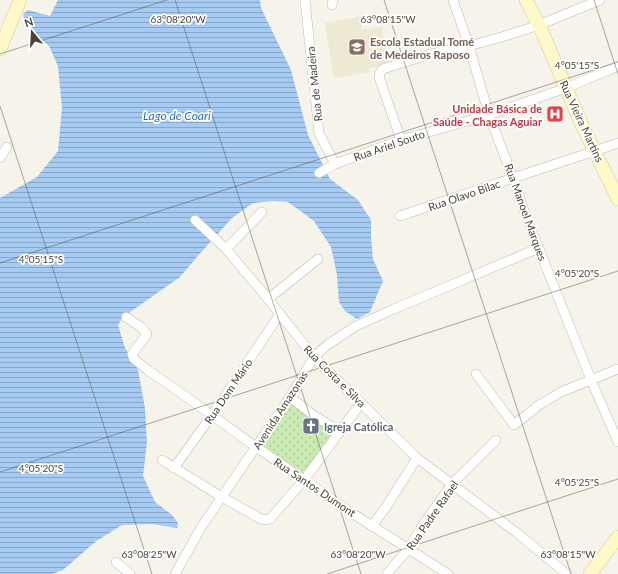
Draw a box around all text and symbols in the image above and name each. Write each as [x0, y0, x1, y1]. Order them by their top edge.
north arrow [12, 12, 52, 52]
text: 63°08'20"W [150, 13, 206, 25]
text: 63°08'15"W [360, 13, 416, 25]
text: N [23, 15, 35, 30]
place label: Escola Estadual Tomé de Medeiros Raposo [370, 35, 474, 61]
school or university icon: Escola Estadual Tomé de Medeiros Raposo [347, 37, 367, 57]
street label: Rua de Madeira [304, 46, 324, 122]
text: 4°05'15"S [555, 59, 599, 71]
street label: Rua Vieira Martins [557, 78, 607, 164]
place label: Unidade Básica de Saúde - Chagas Aguiar [433, 102, 543, 128]
hospital icon: Unidade Básica de Saúde - Chagas Aguiar [545, 104, 565, 124]
water label: Lago de Coari [143, 108, 211, 123]
street label: Rua Ariel Souto [352, 127, 426, 163]
street label: Rua Manoel Marques [502, 162, 550, 263]
street label: Rua Olavo Bilac [426, 177, 502, 213]
text: 4°05'15"S [19, 253, 63, 265]
text: 4°05'20"S [555, 267, 599, 279]
street label: Rua Costa e Silva [301, 342, 369, 410]
street label: Rua Dom Mário [201, 356, 255, 426]
street label: Avenida Amazonas [250, 368, 310, 452]
church icon: Igreja Católica [301, 416, 321, 436]
place label: Igreja Católica [324, 420, 393, 433]
street label: Rua Santos Dumont [272, 455, 358, 519]
text: 4°05'20"S [19, 462, 63, 474]
text: 4°05'25"S [555, 476, 599, 488]
street label: Rua Padre Rafael [403, 478, 461, 552]
text: 63°08'25"W [121, 548, 177, 560]
text: 63°08'20"W [330, 548, 386, 560]
text: 63°08'15"W [540, 548, 596, 560]

